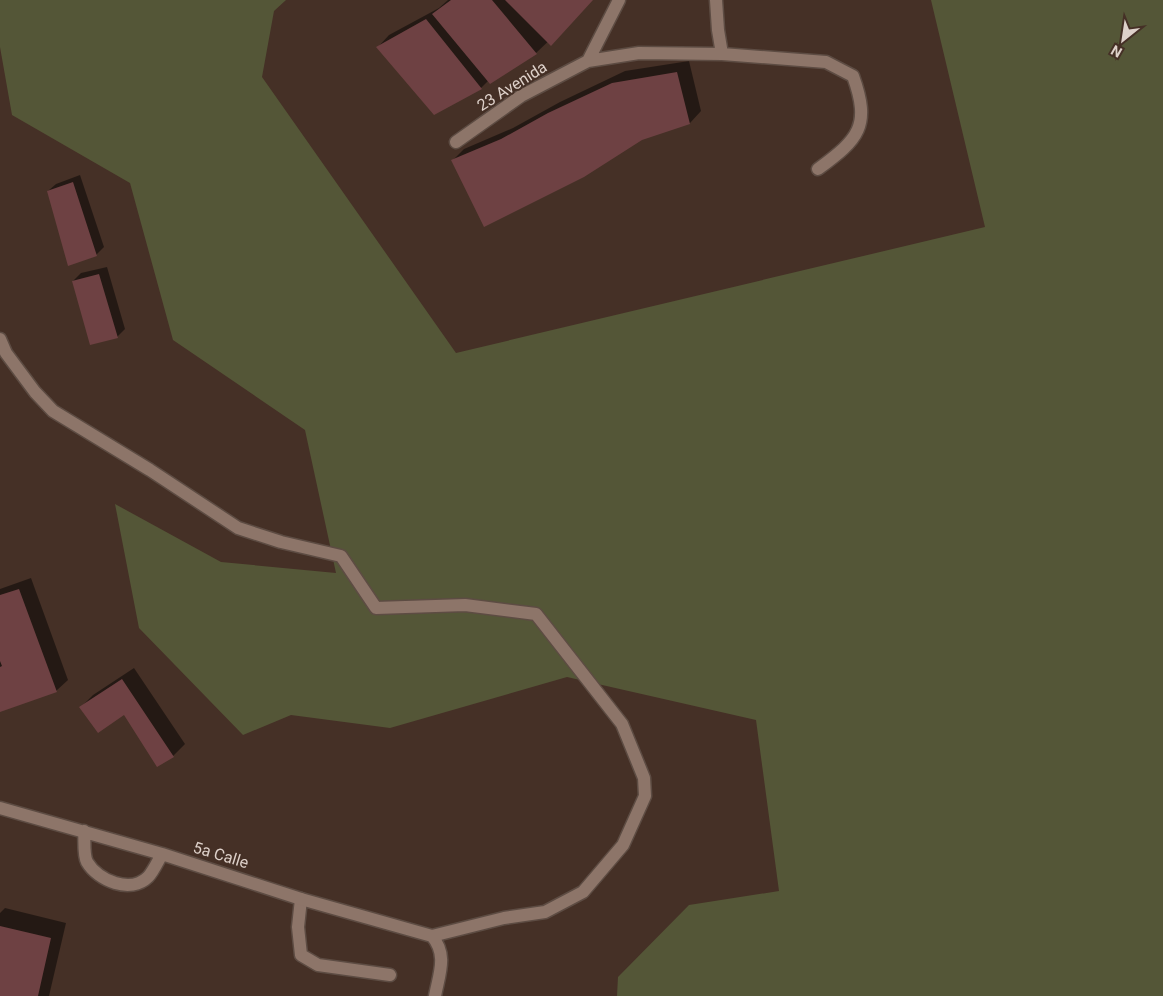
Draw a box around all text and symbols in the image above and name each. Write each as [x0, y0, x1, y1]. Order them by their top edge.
north arrow [1098, 15, 1148, 65]
text: N [1108, 42, 1125, 61]
street label: 23 Avenida [474, 57, 550, 115]
street label: 5a Calle [191, 838, 251, 872]

